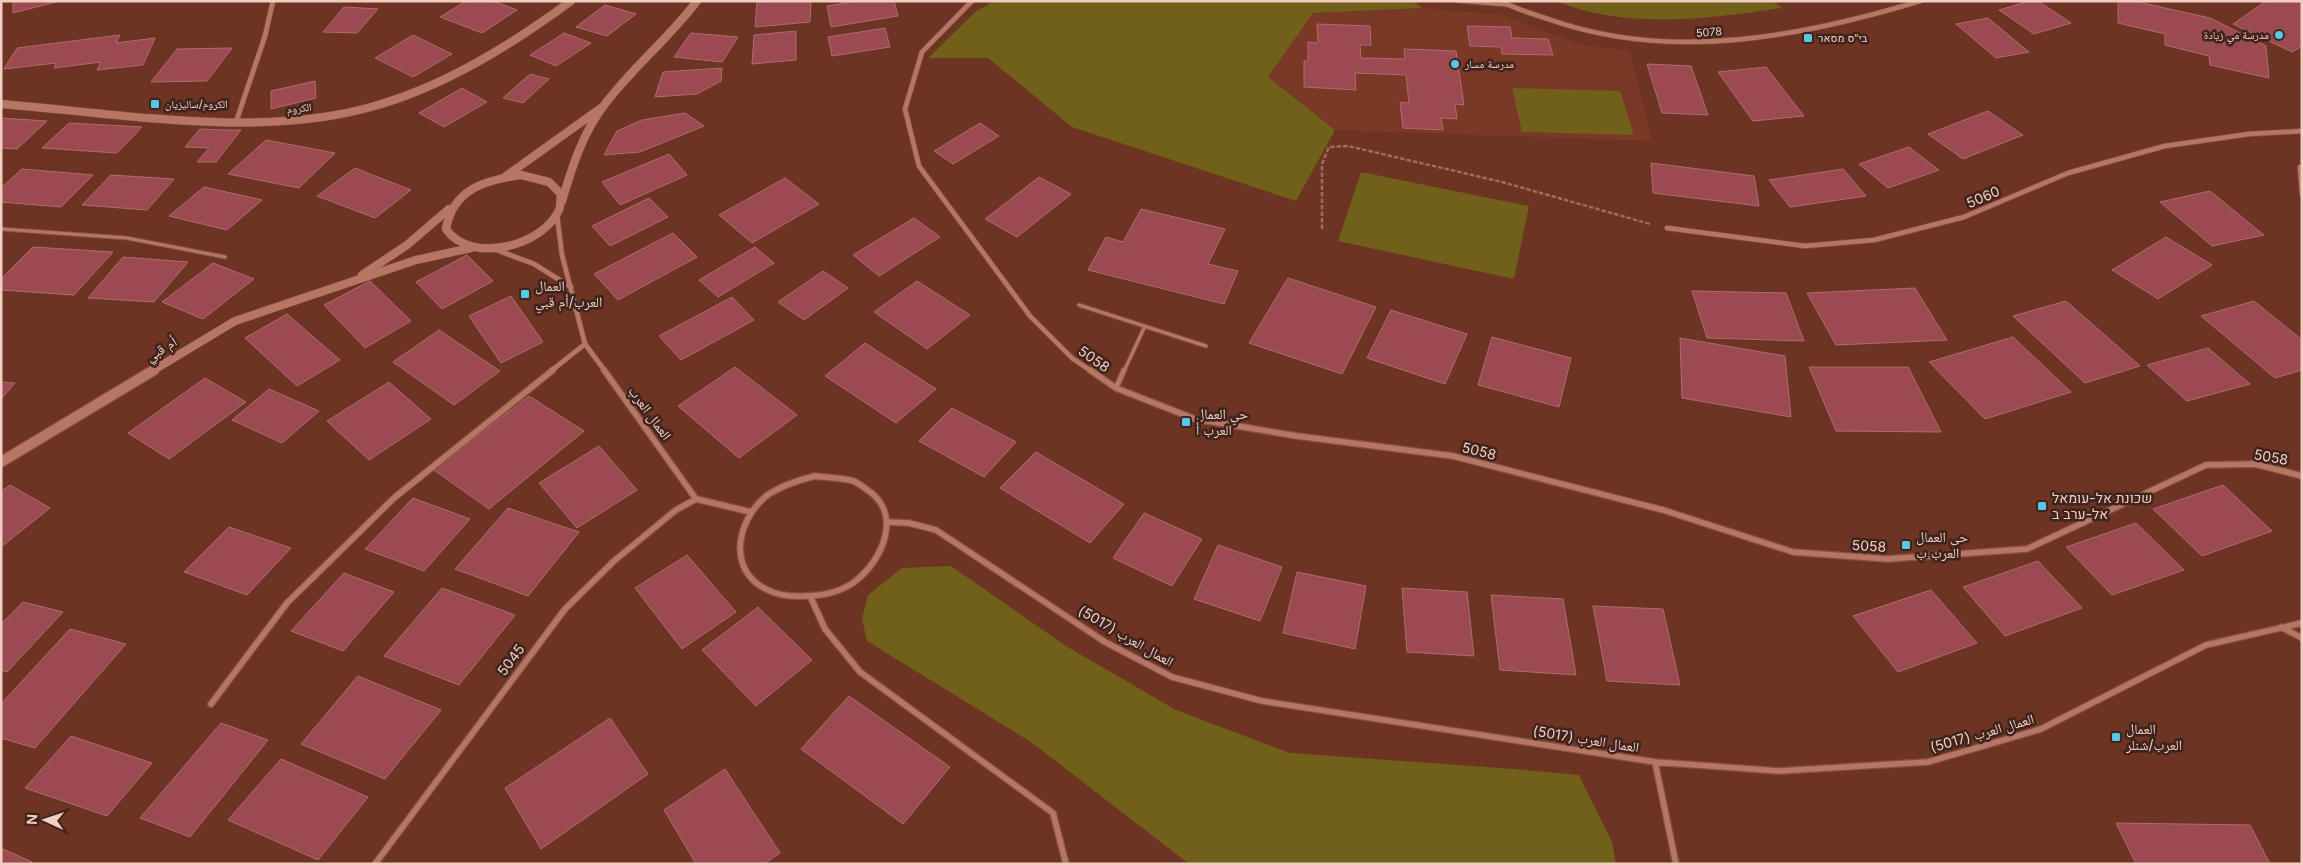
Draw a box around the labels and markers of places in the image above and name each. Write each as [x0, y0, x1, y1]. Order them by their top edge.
place label: مدرسة مي زيادة [2204, 28, 2269, 44]
marker: مدرسة مي زيادة [2273, 29, 2285, 41]
place label: בי״ס מסאר [1818, 31, 1867, 45]
marker: בי״ס מסאר [1802, 32, 1814, 44]
place label: مدرسة مسار [1464, 57, 1514, 71]
marker: مدرسة مسار [1449, 58, 1461, 70]
place label: الكروم/ساليزيان [165, 97, 228, 111]
marker: الكروم/ساليزيان [149, 98, 161, 110]
place label: العمال العرب/أم قبي [535, 277, 602, 314]
marker: العمال العرب/أم قبي [519, 288, 531, 300]
place label: حي العمال العرب أ [1196, 405, 1248, 439]
marker: حي العمال العرب أ [1180, 416, 1192, 428]
place label: שכונת אל-עומאל אל-ערב ב [2052, 489, 2152, 522]
marker: שכונת אל-עומאל אל-ערב ב [2036, 500, 2048, 512]
place label: حي العمال العرب ب [1916, 528, 1968, 562]
marker: حي العمال العرب ب [1900, 539, 1912, 551]
place label: العمال العرب/شنلر [2125, 720, 2182, 754]
marker: العمال العرب/شنلر [2110, 731, 2122, 743]

